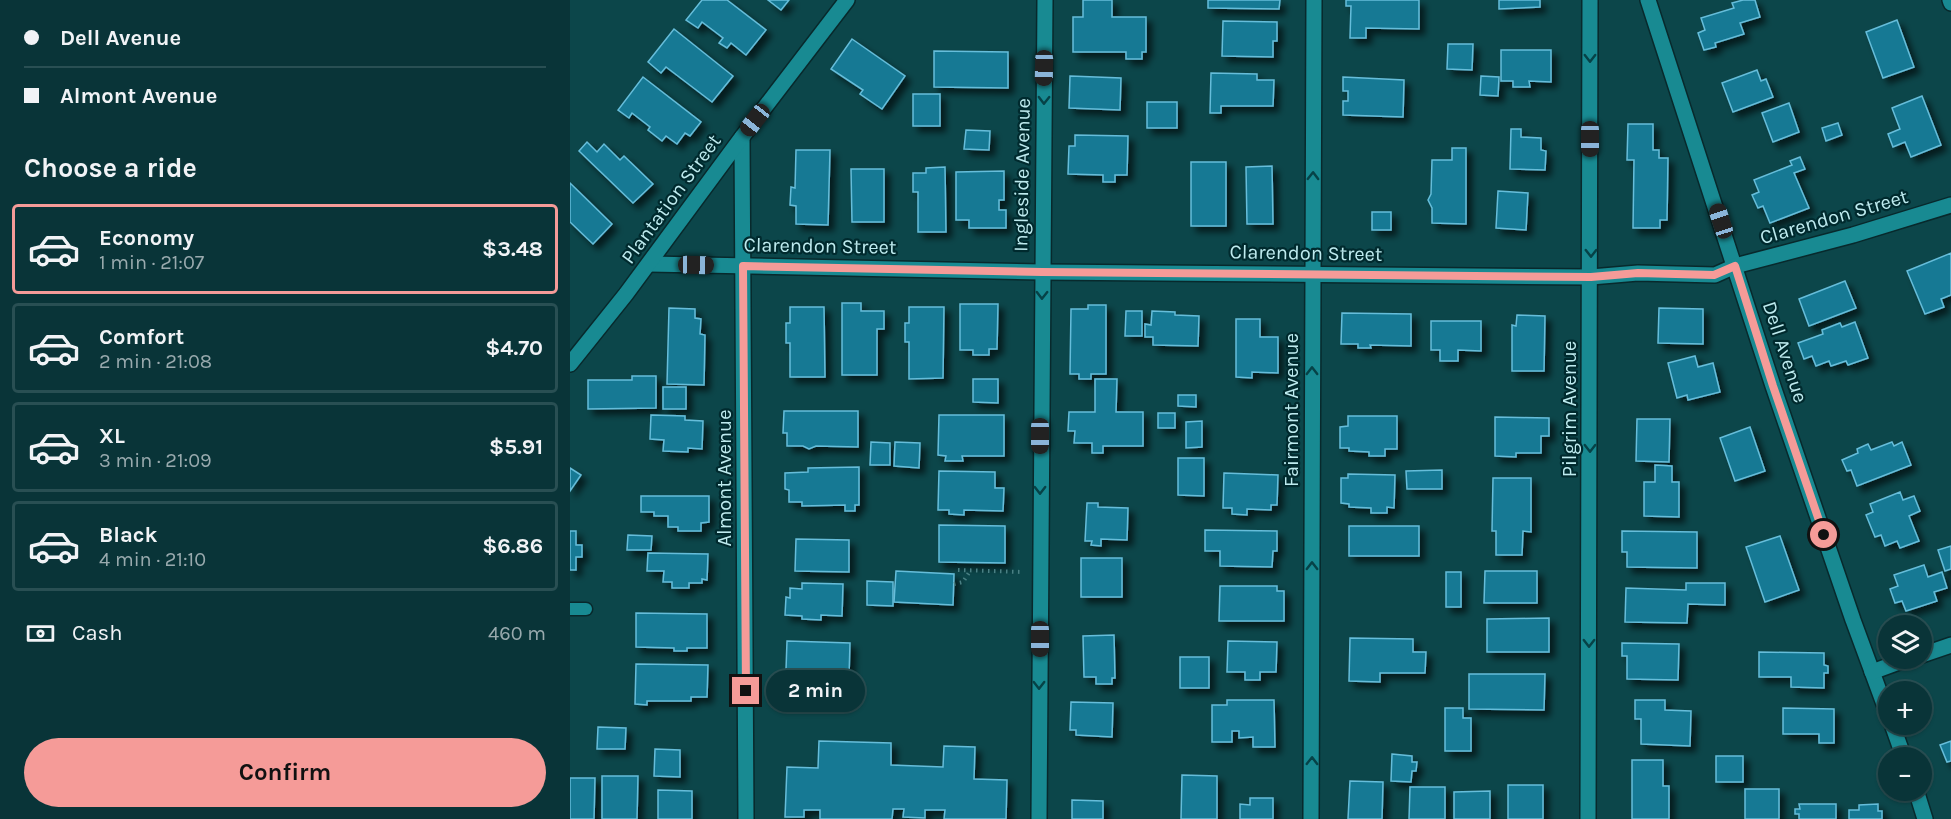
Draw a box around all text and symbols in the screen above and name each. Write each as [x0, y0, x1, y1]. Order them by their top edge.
text: Dell Avenue [60, 25, 181, 51]
car [1035, 50, 1053, 86]
one-way arrow [1584, 54, 1596, 63]
text: Almont Avenue [60, 83, 217, 109]
one-way arrow [1038, 96, 1050, 105]
street label: Ingleside Avenue [1009, 98, 1035, 252]
car [737, 100, 773, 140]
car [1581, 121, 1599, 157]
street label: Plantation Street [616, 129, 726, 268]
text: Choose a ride [24, 152, 197, 184]
one-way arrow [1307, 171, 1319, 180]
street label: Clarendon Street [1757, 185, 1911, 249]
car [1707, 201, 1735, 241]
icon: car [27, 222, 81, 276]
text: Economy [99, 225, 194, 251]
street label: Clarendon Street [743, 233, 897, 259]
text: $3.48 [482, 236, 543, 262]
street label: Clarendon Street [1229, 240, 1383, 266]
one-way arrow [1585, 249, 1597, 258]
text: 1 min · 21:07 [99, 251, 204, 274]
car [678, 256, 714, 274]
one-way arrow [1036, 291, 1048, 300]
street label: Dell Avenue [1758, 298, 1812, 406]
icon: car [27, 321, 81, 375]
text: Comfort [99, 324, 184, 350]
street label: Fairmont Avenue [1280, 333, 1303, 487]
text: $4.70 [485, 335, 543, 361]
street label: Pilgrim Avenue [1558, 341, 1581, 477]
text: 2 min · 21:08 [99, 350, 212, 373]
one-way arrow [1306, 366, 1318, 375]
street label: Almont Avenue [713, 410, 736, 546]
car [1031, 418, 1049, 454]
icon: car [27, 420, 81, 474]
text: XL [99, 423, 125, 449]
text: $5.91 [489, 434, 543, 460]
one-way arrow [1584, 444, 1596, 453]
text: 3 min · 21:09 [99, 449, 212, 472]
one-way arrow [1034, 486, 1046, 495]
icon: car [27, 519, 81, 573]
route start [1810, 521, 1837, 548]
text: Black [99, 522, 158, 548]
text: $6.86 [482, 533, 543, 559]
text: 4 min · 21:10 [99, 548, 206, 571]
one-way arrow [1306, 561, 1318, 570]
map controls [1878, 615, 1932, 801]
button: layers [1878, 615, 1932, 669]
icon: cash [24, 617, 57, 650]
text: Cash [72, 620, 122, 646]
car [1031, 621, 1049, 657]
text: 460 m [488, 622, 546, 645]
one-way arrow [1583, 639, 1595, 648]
callout: 2 min [767, 670, 866, 712]
route end [732, 677, 759, 704]
text: 2 min [788, 679, 843, 702]
one-way arrow [1033, 681, 1045, 690]
button: + [1878, 681, 1932, 735]
button: Confirm [24, 738, 546, 807]
button: − [1878, 747, 1932, 801]
one-way arrow [1306, 756, 1318, 765]

